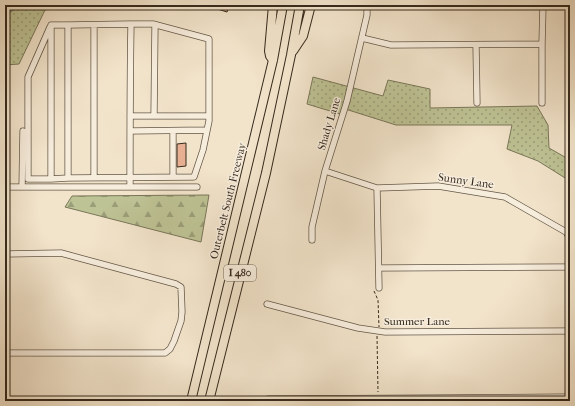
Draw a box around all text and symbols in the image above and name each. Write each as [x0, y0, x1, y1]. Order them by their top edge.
street label: Shady Lane [315, 95, 343, 152]
street label: Outerbelt South Freeway [207, 140, 249, 260]
street label: Sunny Lane [437, 171, 495, 191]
road number: I 480 [224, 265, 256, 281]
street label: Summer Lane [384, 315, 451, 328]

